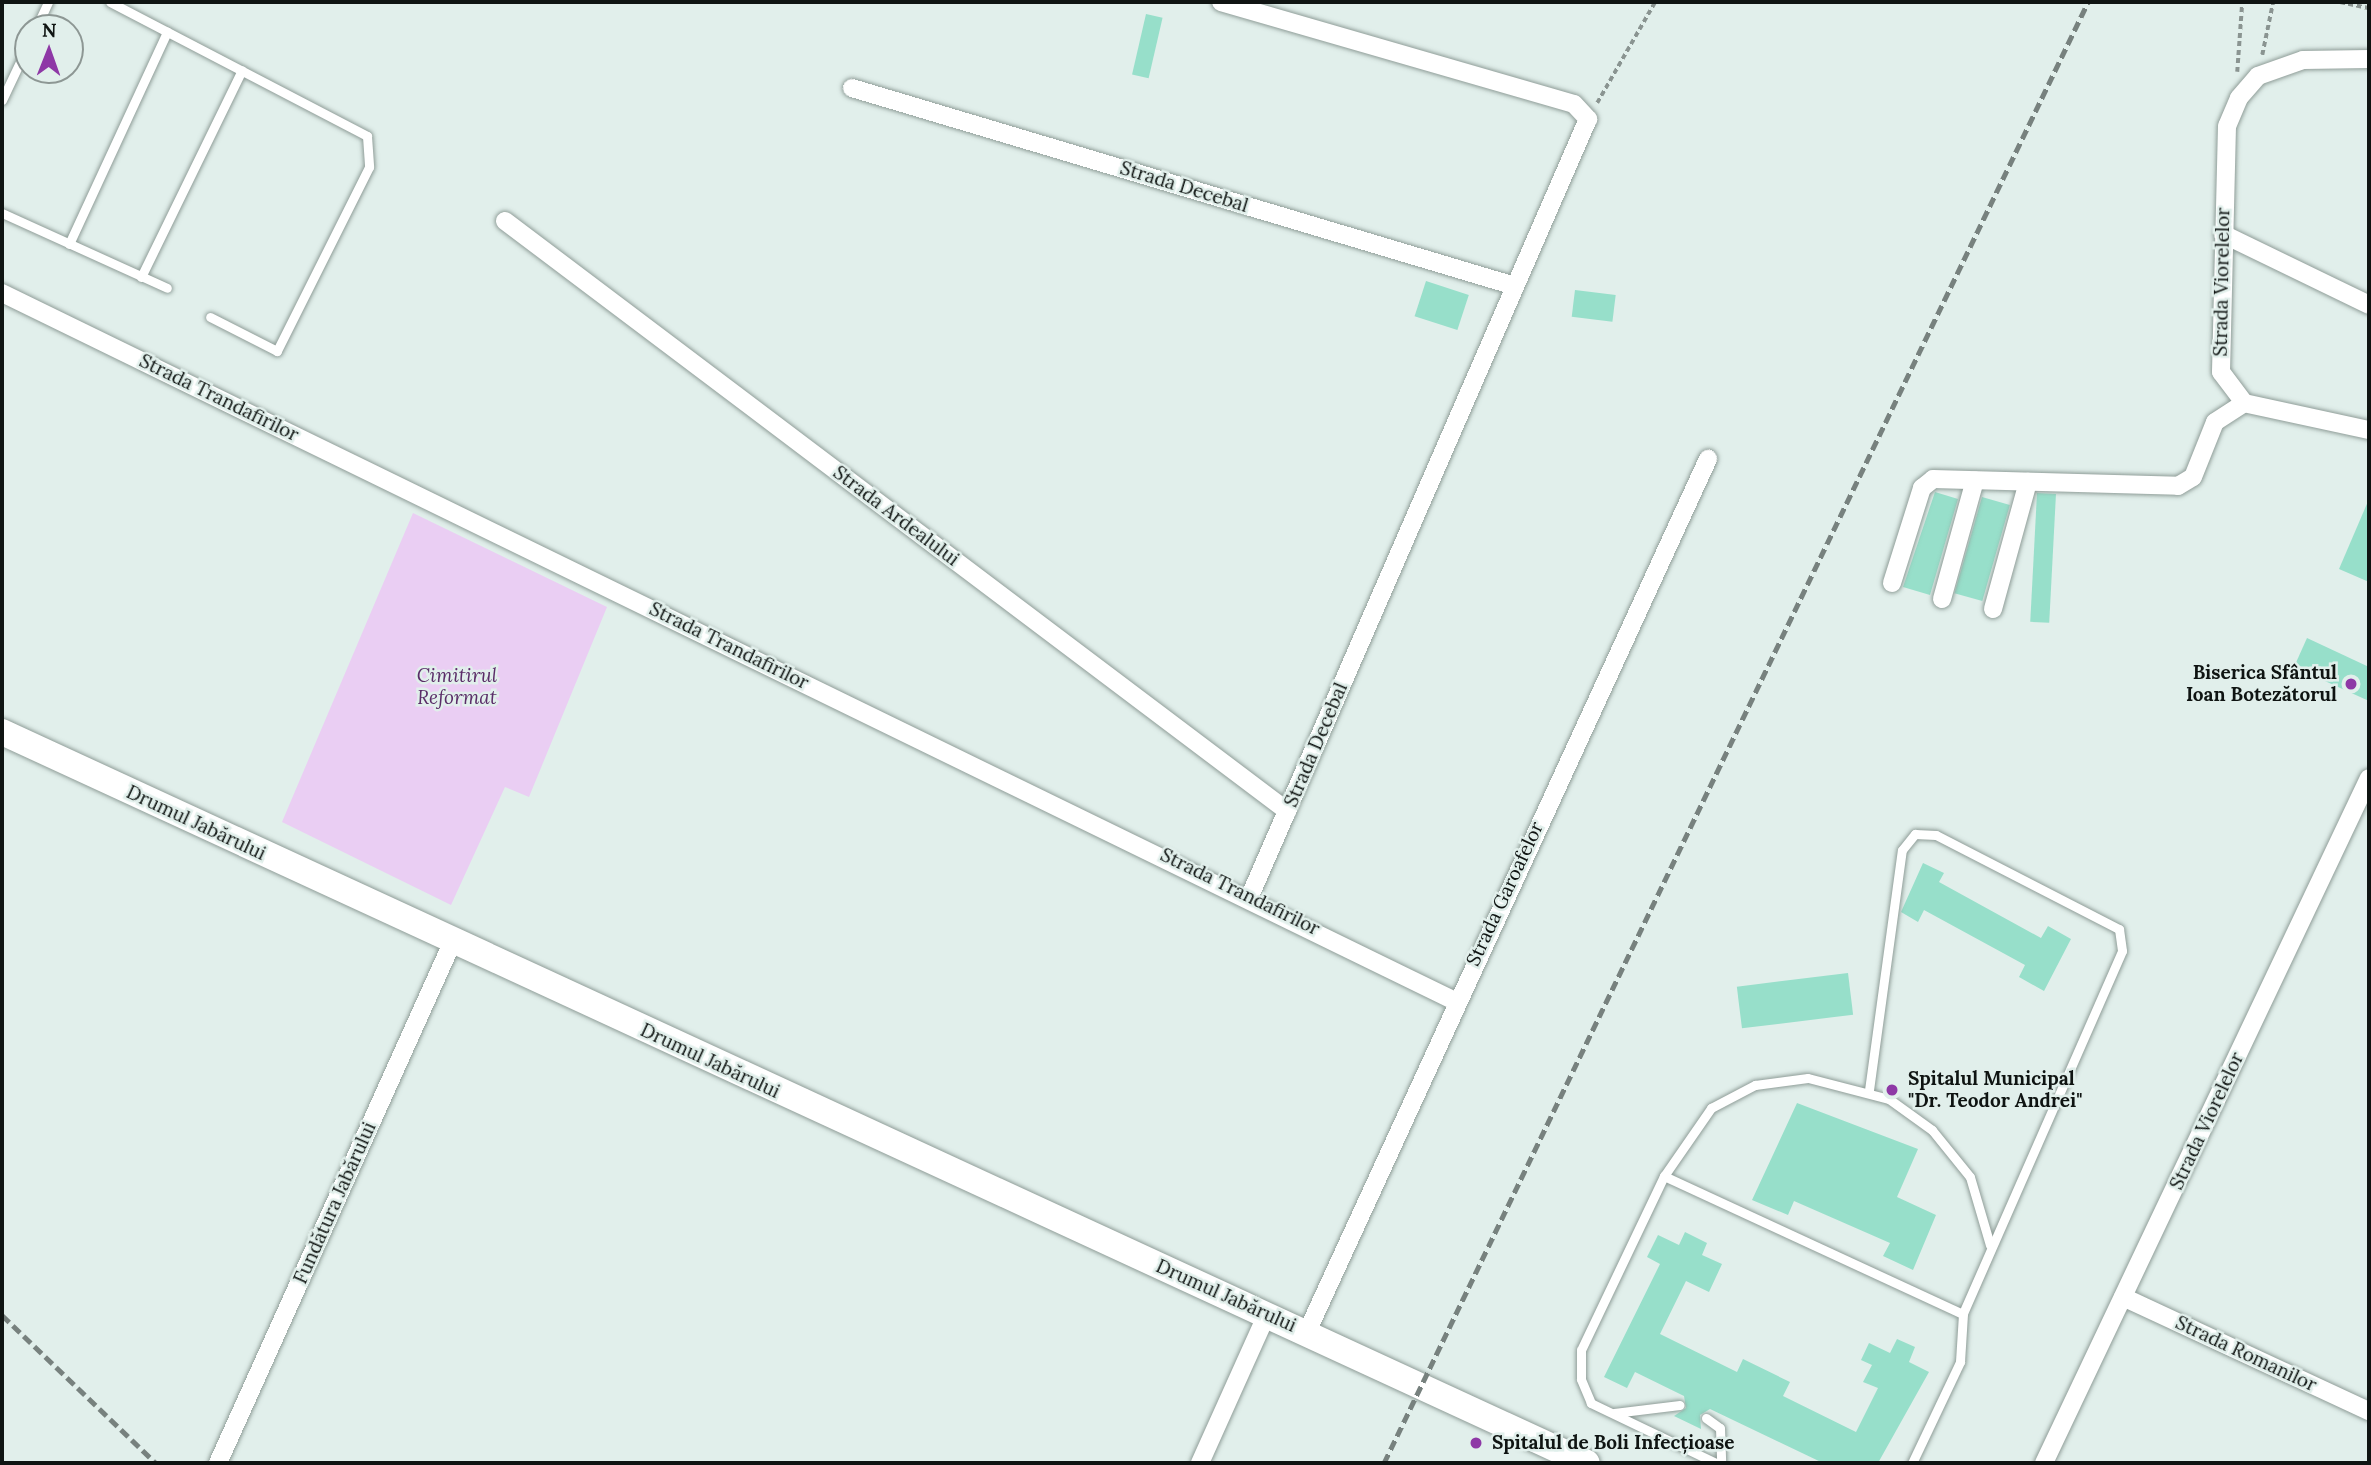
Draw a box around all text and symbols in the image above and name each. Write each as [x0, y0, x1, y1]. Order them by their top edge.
north arrow [14, 14, 84, 84]
text: N [42, 18, 57, 42]
street label: Strada Decebal [1117, 157, 1251, 217]
street label: Strada Viorelelor [2209, 207, 2235, 357]
street label: Strada Trandafirilor [136, 350, 302, 446]
street label: Strada Ardealului [828, 461, 964, 571]
street label: Strada Trandafirilor [646, 598, 812, 694]
place label: Biserica Sfântul Ioan Botezătorul [2186, 662, 2337, 706]
park label: Cimitirul Reformat [417, 665, 497, 709]
marker: Biserica Sfântul Ioan Botezătorul [2343, 676, 2359, 692]
street label: Strada Decebal [1280, 679, 1352, 811]
street label: Drumul Jabărului [123, 781, 269, 865]
street label: Strada Garoafelor [1462, 818, 1548, 970]
street label: Strada Trandafirilor [1157, 844, 1323, 940]
street label: Drumul Jabărului [637, 1019, 783, 1103]
street label: Strada Viorelelor [2165, 1049, 2249, 1193]
place label: Spitalul Municipal "Dr. Teodor Andrei" [1908, 1068, 2082, 1112]
marker: Spitalul Municipal "Dr. Teodor Andrei" [1882, 1080, 1902, 1100]
street label: Fundătura Jabărului [289, 1119, 381, 1287]
street label: Drumul Jabărului [1152, 1255, 1300, 1337]
street label: Strada Romanilor [2172, 1311, 2320, 1397]
place label: Spitalul de Boli Infecțioase [1492, 1432, 1734, 1454]
marker: Spitalul de Boli Infecțioase [1466, 1433, 1486, 1453]

